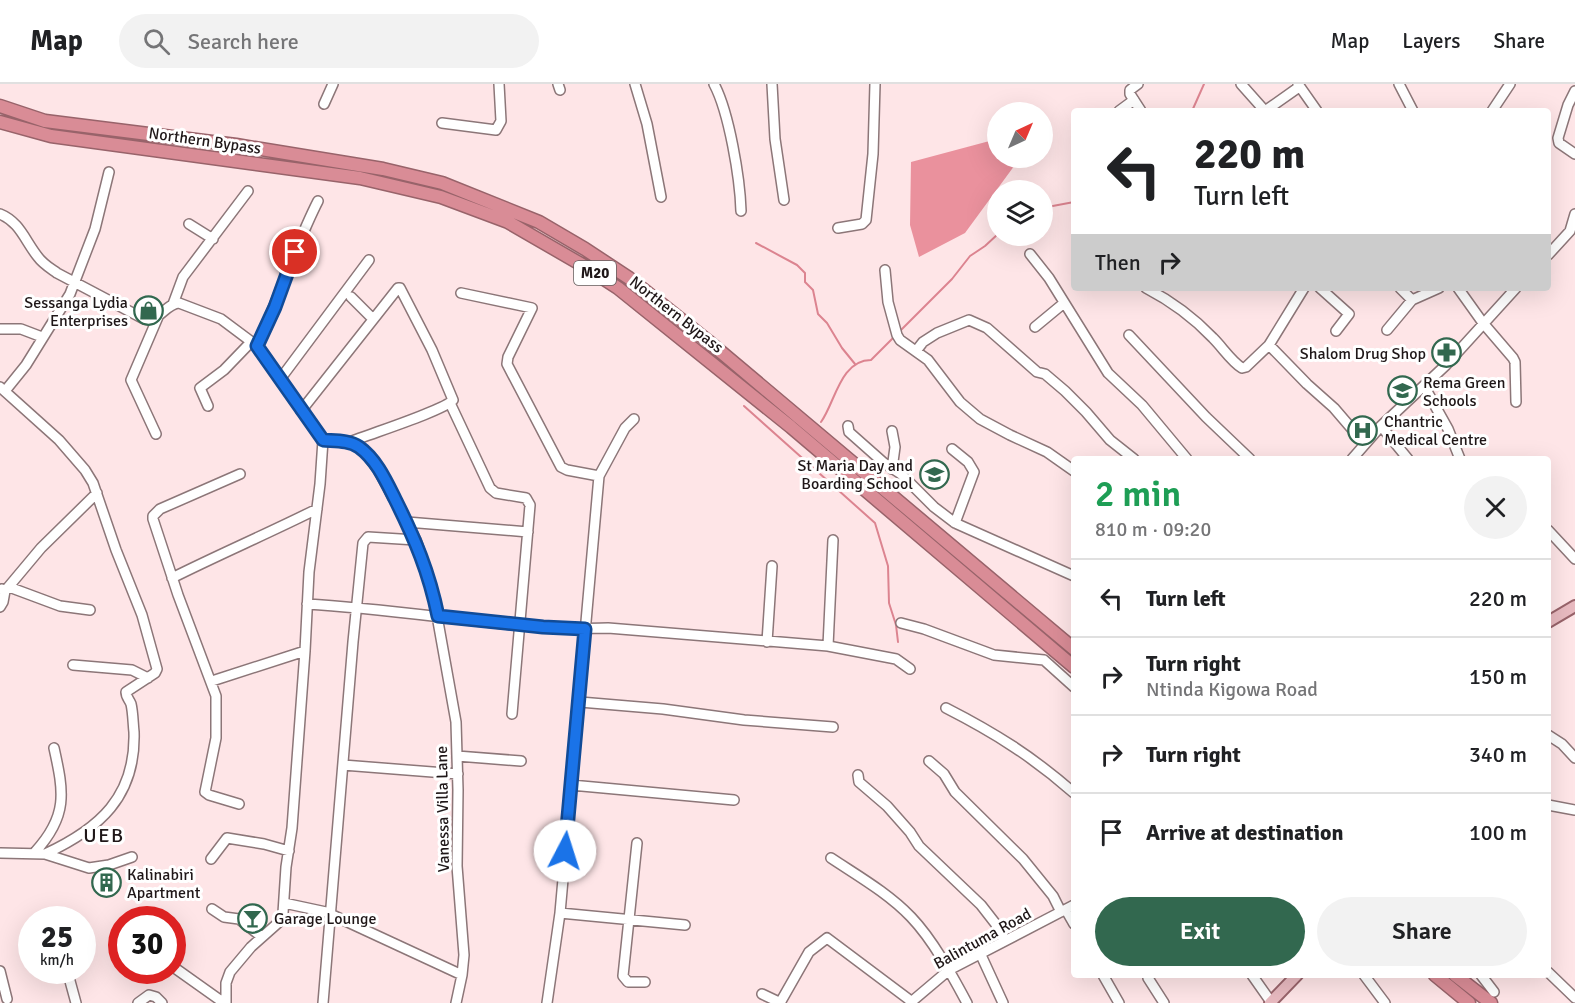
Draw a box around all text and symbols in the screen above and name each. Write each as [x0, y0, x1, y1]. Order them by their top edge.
search box [119, 14, 539, 68]
text: Map [30, 24, 83, 58]
icon: search [140, 25, 173, 58]
text: Search here [188, 28, 299, 55]
text: Map [1331, 28, 1369, 54]
text: Layers [1402, 28, 1460, 54]
text: Share [1493, 28, 1545, 54]
north arrow [987, 102, 1053, 168]
map controls [987, 102, 1053, 246]
street label: Northern Bypass [147, 123, 262, 159]
text: 220 m [1194, 129, 1305, 180]
icon: left [1095, 132, 1173, 210]
button: layers [987, 180, 1053, 246]
text: Turn left [1194, 180, 1289, 213]
pin [269, 226, 320, 277]
icon: arrive [278, 235, 311, 268]
icon: right [1153, 246, 1186, 279]
text: Then [1095, 249, 1141, 276]
road number: M20 [574, 261, 616, 285]
street label: Northern Bypass [626, 272, 727, 358]
place label: Sessanga Lydia Enterprises [24, 293, 128, 331]
shop icon: Sessanga Lydia Enterprises [133, 295, 165, 327]
pharmacy icon: Shalom Drug Shop [1431, 337, 1463, 369]
place label: Shalom Drug Shop [1300, 344, 1426, 364]
place label: Rema Green Schools [1423, 373, 1505, 411]
school or university icon: Rema Green Schools [1386, 375, 1418, 407]
place label: Chantric Medical Centre [1384, 412, 1487, 450]
hospital icon: Chantric Medical Centre [1347, 414, 1379, 446]
place label: St Maria Day and Boarding School [797, 456, 913, 494]
school or university icon: St Maria Day and Boarding School [918, 458, 950, 490]
text: 2 min [1095, 472, 1181, 517]
button: close [1464, 476, 1527, 539]
text: 810 m · 09:20 [1095, 517, 1211, 542]
icon: left [1095, 582, 1128, 615]
text: Turn left [1146, 585, 1226, 612]
text: 220 m [1469, 585, 1527, 612]
text: Turn right [1146, 650, 1241, 677]
icon: right [1095, 660, 1128, 693]
text: 150 m [1469, 663, 1527, 690]
text: Ntinda Kigowa Road [1146, 677, 1318, 702]
icon: right [1095, 738, 1128, 771]
text: Turn right [1146, 741, 1241, 768]
text: 340 m [1469, 741, 1527, 768]
street label: Vanessa Villa Lane [432, 746, 454, 872]
icon: arrive [1095, 816, 1128, 849]
position arrow [533, 819, 597, 883]
text: Arrive at destination [1146, 819, 1343, 846]
text: 100 m [1469, 819, 1527, 846]
district label: UEB [83, 823, 125, 848]
place label: Kalinabiri Apartment [127, 865, 201, 903]
building icon: Kalinabiri Apartment [90, 867, 122, 899]
button: Exit [1095, 897, 1305, 966]
button: Share [1317, 897, 1527, 966]
bar icon: Garage Lounge [237, 902, 269, 934]
street label: Balintuma Road [930, 904, 1035, 974]
speed limit sign: 30 [108, 906, 186, 984]
place label: Garage Lounge [274, 909, 376, 929]
text: 25 [41, 919, 73, 956]
text: km/h [40, 951, 74, 969]

